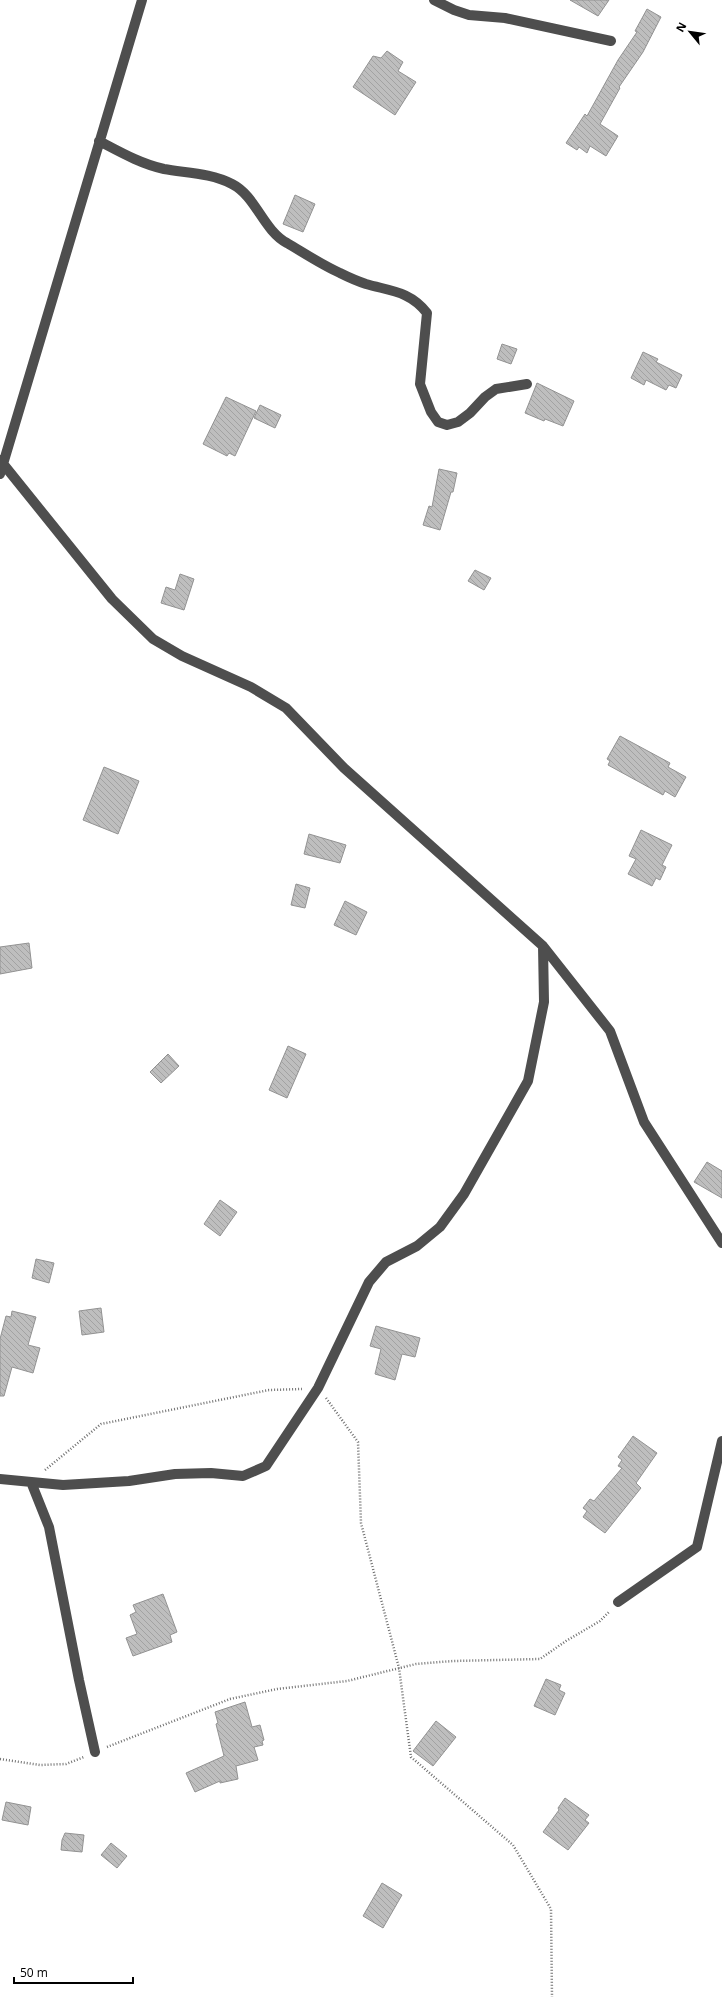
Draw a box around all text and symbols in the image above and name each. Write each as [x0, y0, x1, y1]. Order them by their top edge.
north arrow [670, 12, 710, 52]
text: N [672, 19, 690, 34]
scale bar [14, 1959, 133, 1985]
text: 50 m [20, 1964, 48, 1981]

